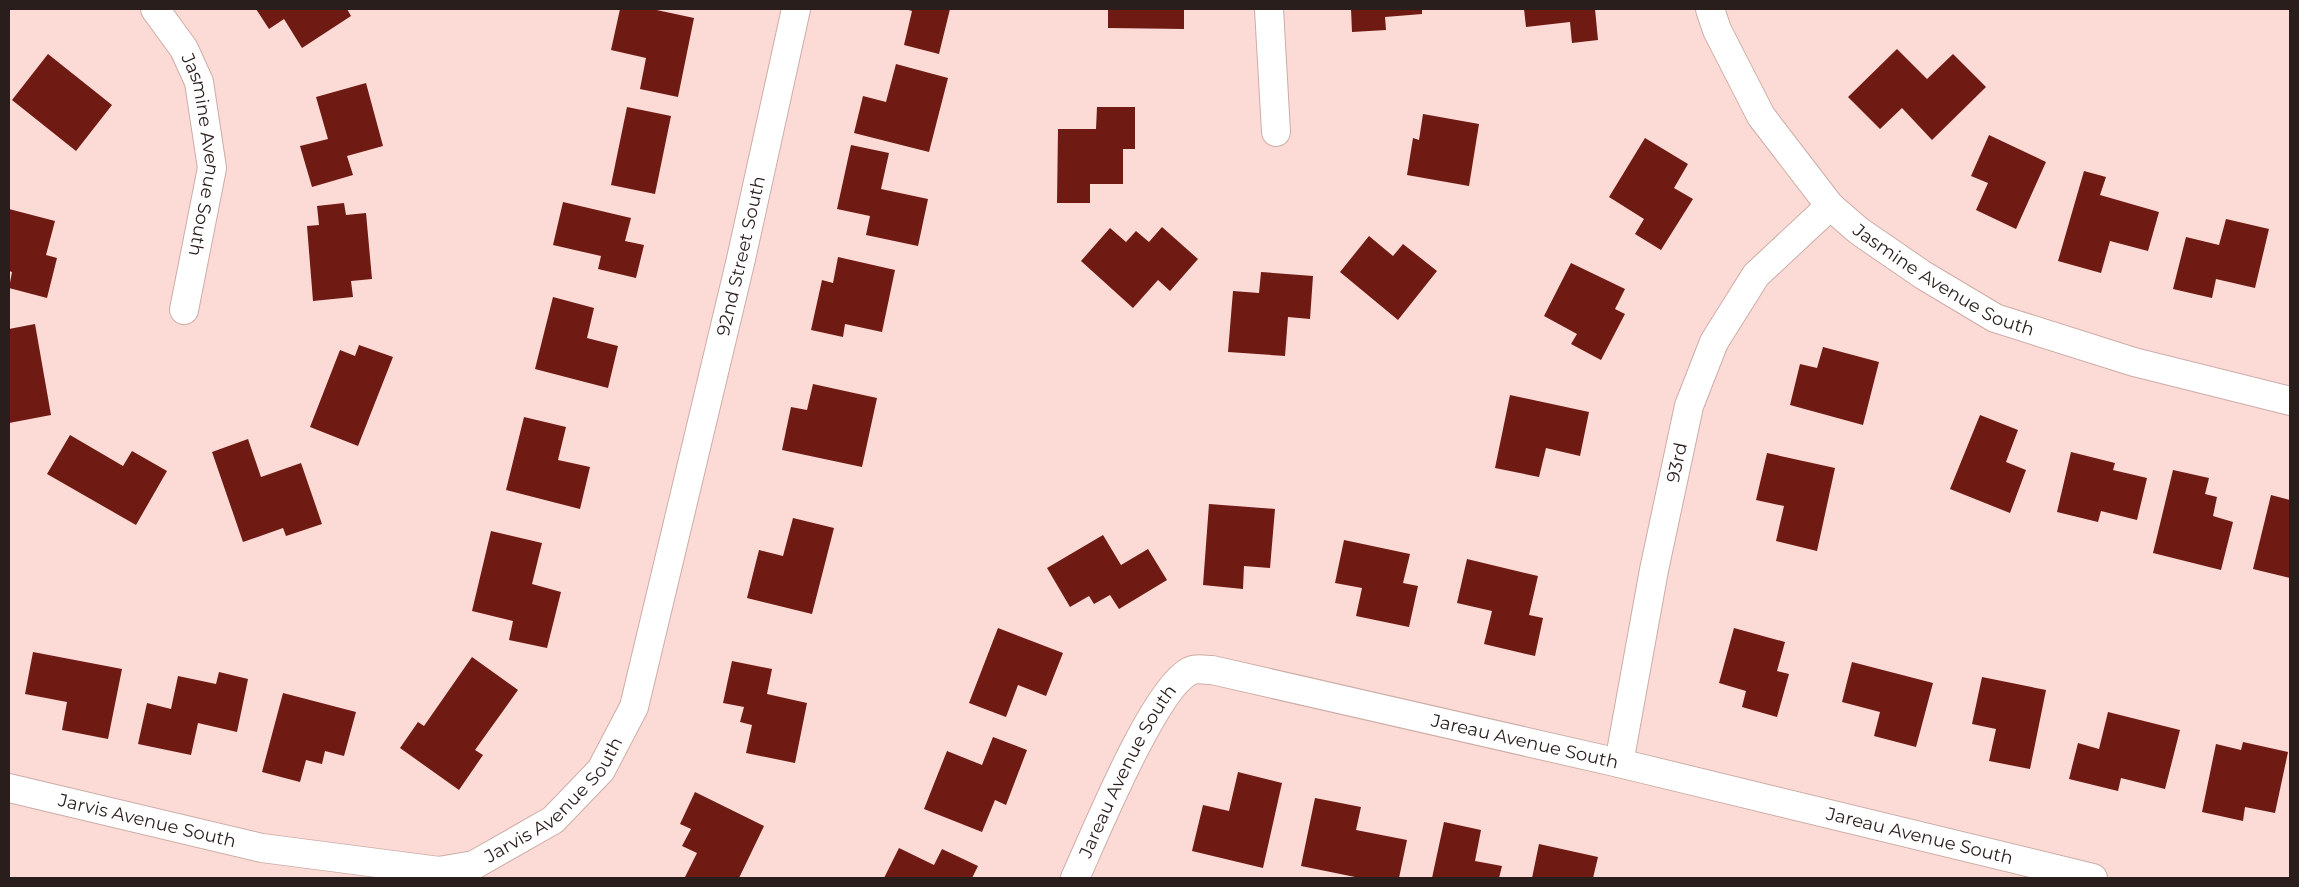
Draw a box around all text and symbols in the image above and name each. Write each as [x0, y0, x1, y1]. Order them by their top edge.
street label: Jasmine Avenue South [176, 49, 224, 258]
street label: 92nd Street South [712, 174, 770, 338]
street label: Jasmine Avenue South [1847, 219, 2037, 341]
street label: 93rd [1662, 441, 1692, 485]
street label: Jareau Avenue South [1074, 680, 1181, 862]
street label: Jareau Avenue South [1428, 709, 1621, 774]
street label: Jarvis Avenue South [480, 733, 627, 868]
street label: Jarvis Avenue South [55, 789, 238, 852]
street label: Jareau Avenue South [1823, 802, 2015, 869]

